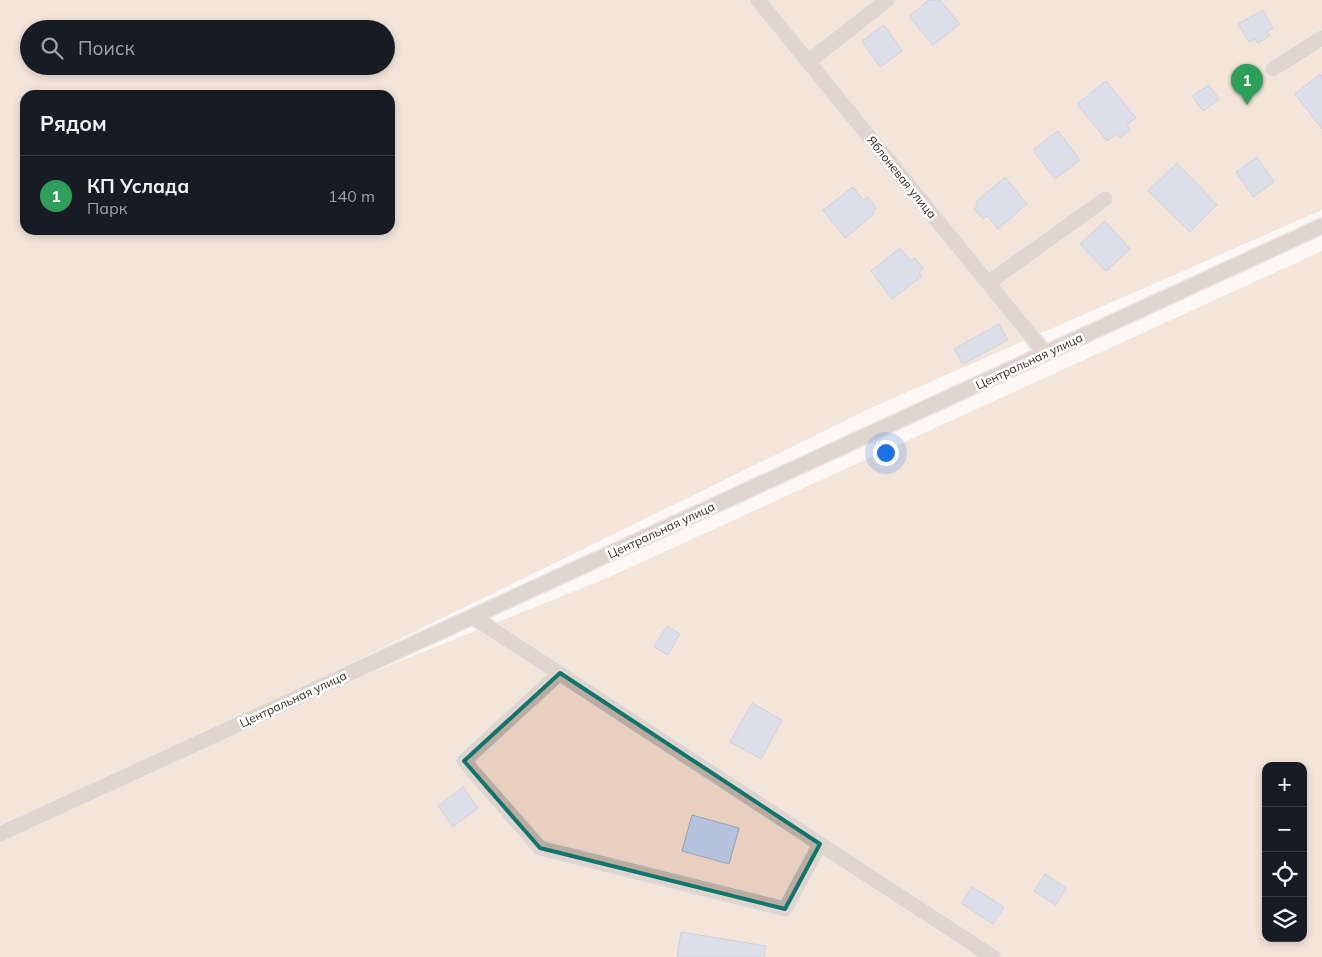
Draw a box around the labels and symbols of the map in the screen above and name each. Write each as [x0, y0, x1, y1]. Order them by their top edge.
pin: 1 [1231, 64, 1263, 105]
street label: Яблоневая улица [864, 133, 940, 221]
street label: Центральная улица [973, 330, 1085, 392]
your location [873, 440, 899, 466]
street label: Центральная улица [605, 499, 717, 561]
street label: Центральная улица [237, 668, 349, 730]

